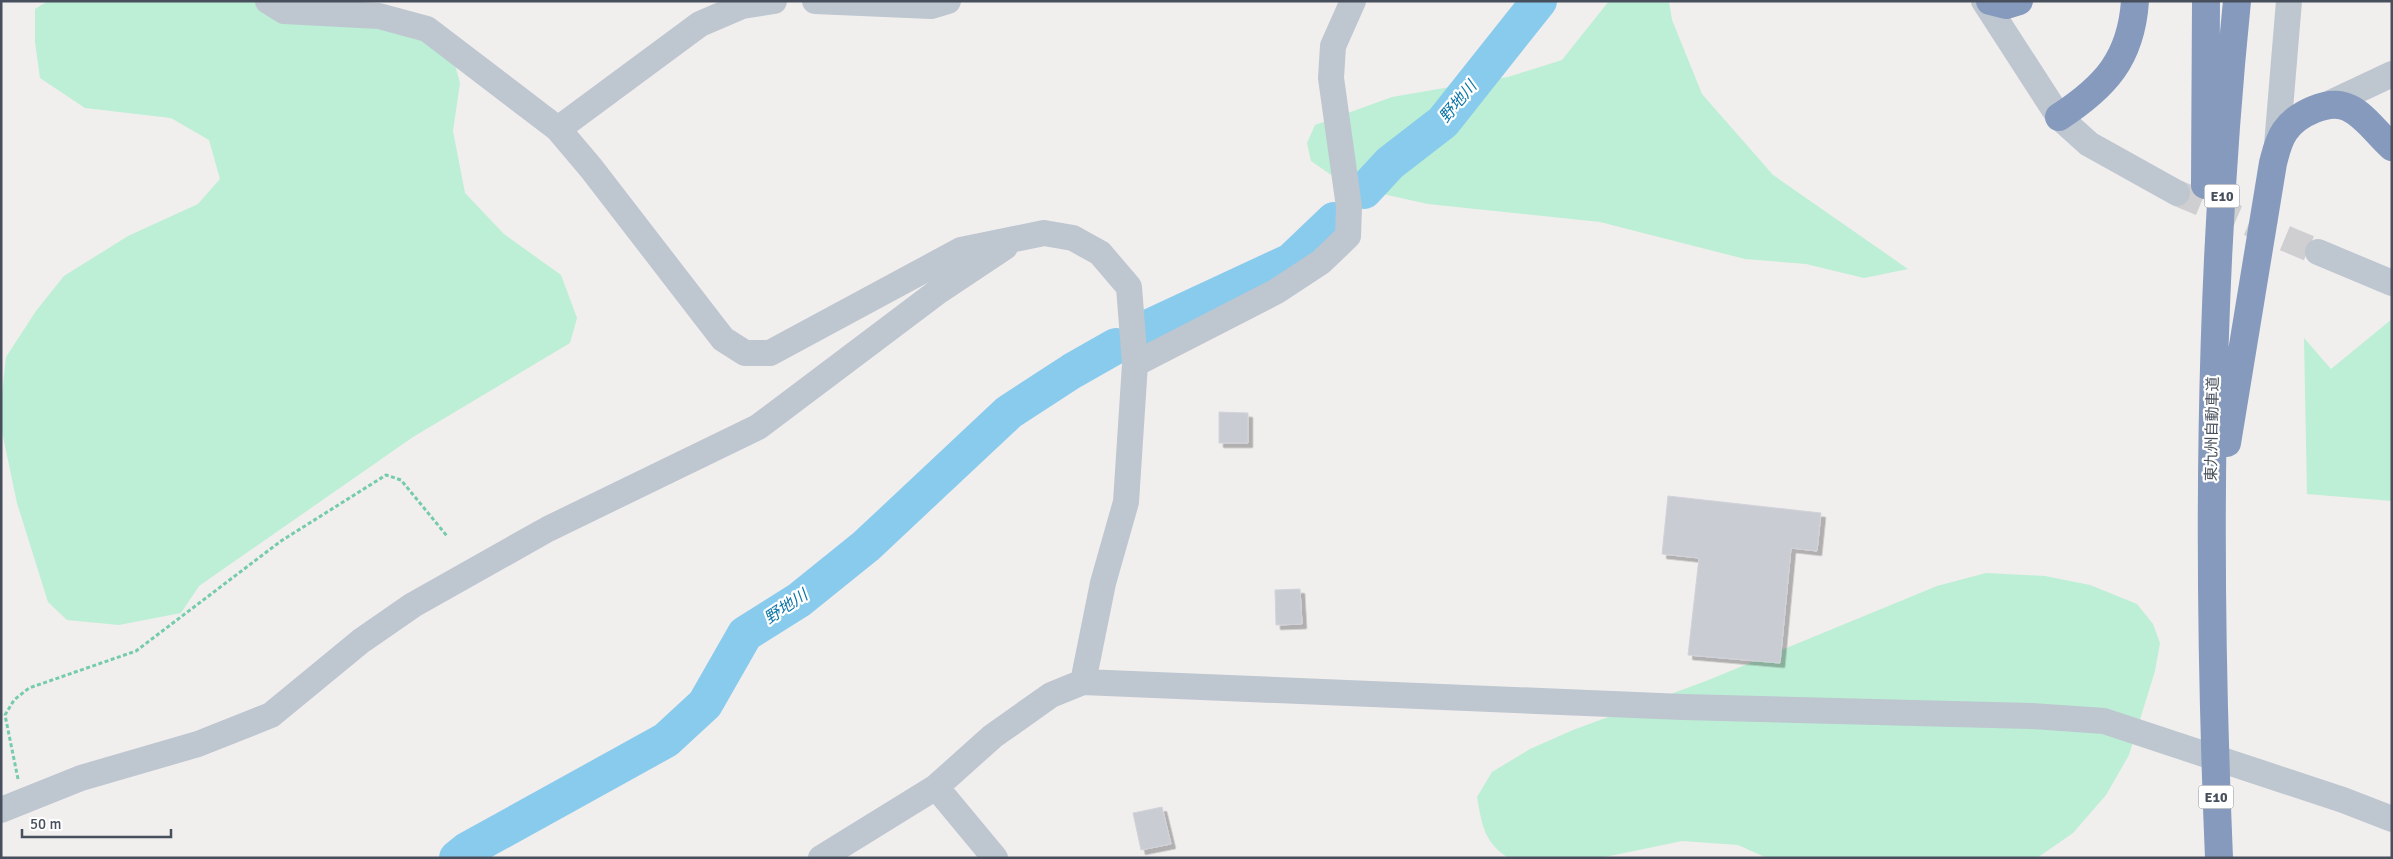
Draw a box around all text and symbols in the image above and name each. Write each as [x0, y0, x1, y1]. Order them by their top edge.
water label: 野地川 [1435, 76, 1482, 127]
road number: E10 [2204, 185, 2240, 208]
street label: 東九州自動車道 [2202, 376, 2222, 482]
water label: 野地川 [761, 584, 813, 629]
road number: E10 [2198, 786, 2234, 809]
scale bar [22, 806, 171, 838]
text: 50 m [30, 815, 61, 833]

